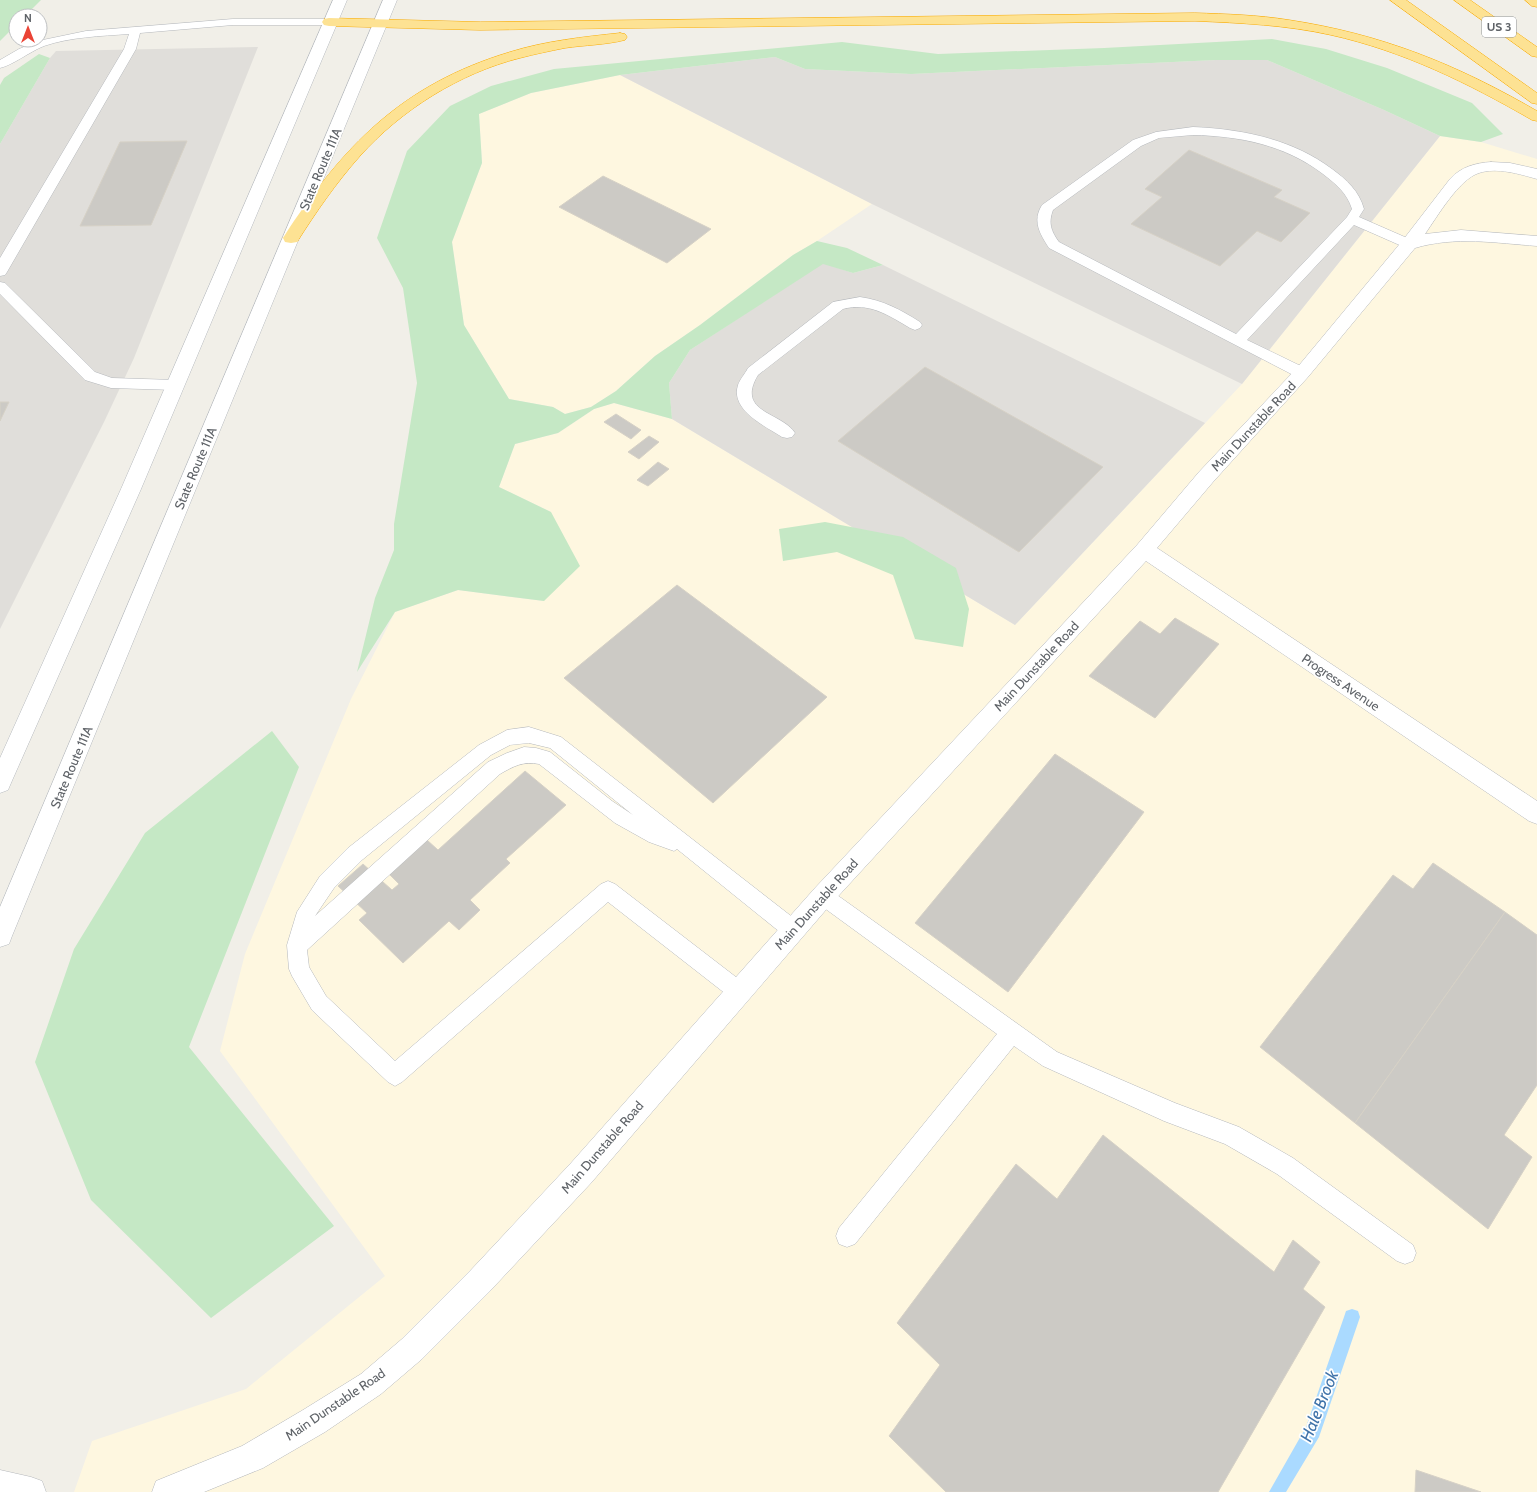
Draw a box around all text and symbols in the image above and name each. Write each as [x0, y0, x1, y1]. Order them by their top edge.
north arrow [8, 8, 48, 48]
text: N [24, 11, 32, 25]
road number: US 3 [1482, 17, 1516, 37]
street label: State Route 111A [295, 125, 345, 213]
street label: Main Dunstable Road [1207, 378, 1299, 474]
street label: State Route 111A [170, 424, 220, 512]
street label: Main Dunstable Road [990, 618, 1082, 714]
street label: Progress Avenue [1299, 650, 1383, 714]
street label: State Route 111A [46, 723, 96, 811]
street label: Main Dunstable Road [771, 855, 861, 953]
street label: Main Dunstable Road [558, 1098, 646, 1196]
street label: Main Dunstable Road [282, 1365, 388, 1443]
water label: Hale Brook [1296, 1367, 1343, 1445]

